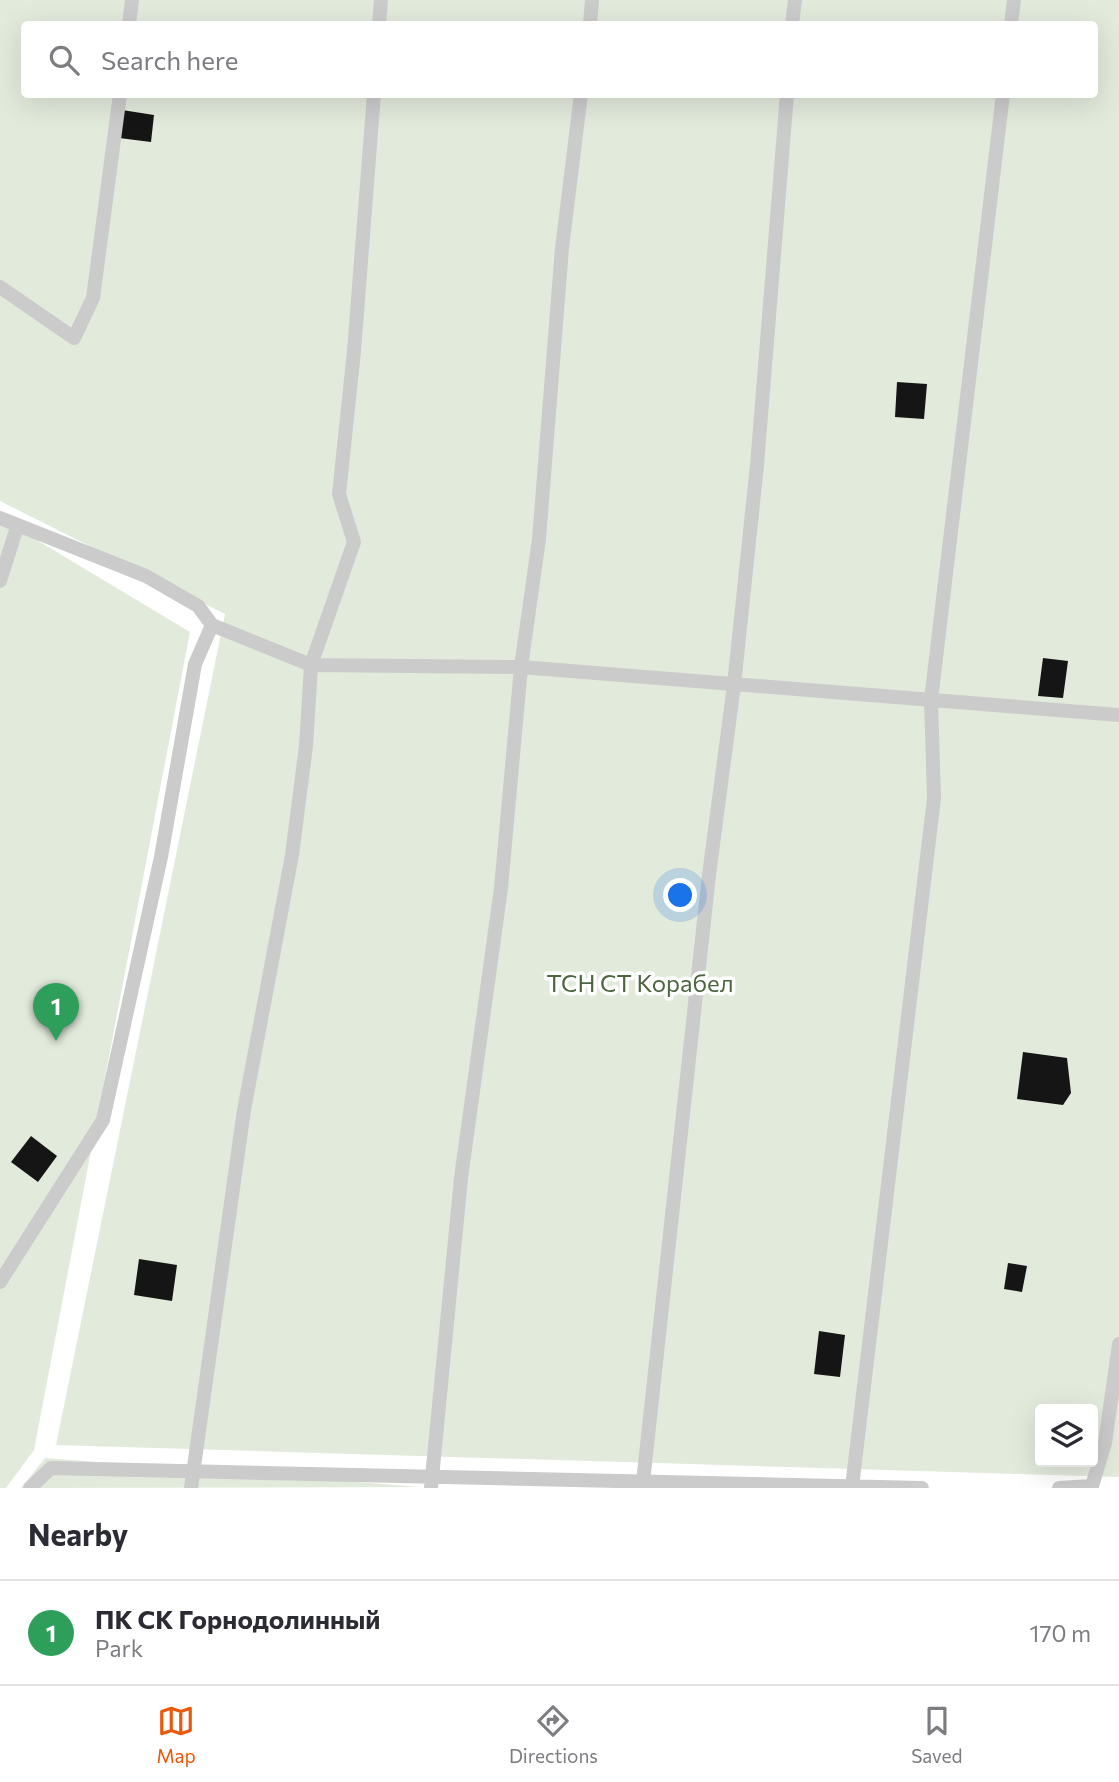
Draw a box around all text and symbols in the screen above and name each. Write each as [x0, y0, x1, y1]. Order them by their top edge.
search box [21, 21, 1098, 98]
icon: search [45, 41, 83, 79]
text: Search here [101, 44, 239, 75]
your location [663, 878, 697, 912]
park label: ТСН СТ Корабел [546, 968, 734, 997]
pin: 1 [33, 983, 79, 1041]
map controls [1035, 1404, 1098, 1467]
button: layers [1035, 1404, 1098, 1467]
text: Nearby [28, 1515, 128, 1552]
text: ПК СК Горнодолинный [95, 1603, 380, 1634]
text: 1 [46, 1619, 56, 1647]
text: 170 m [1030, 1619, 1091, 1647]
text: Park [95, 1634, 143, 1662]
tab: Map [157, 1702, 196, 1767]
tab: Directions [509, 1702, 598, 1767]
tab: Saved [911, 1702, 962, 1767]

